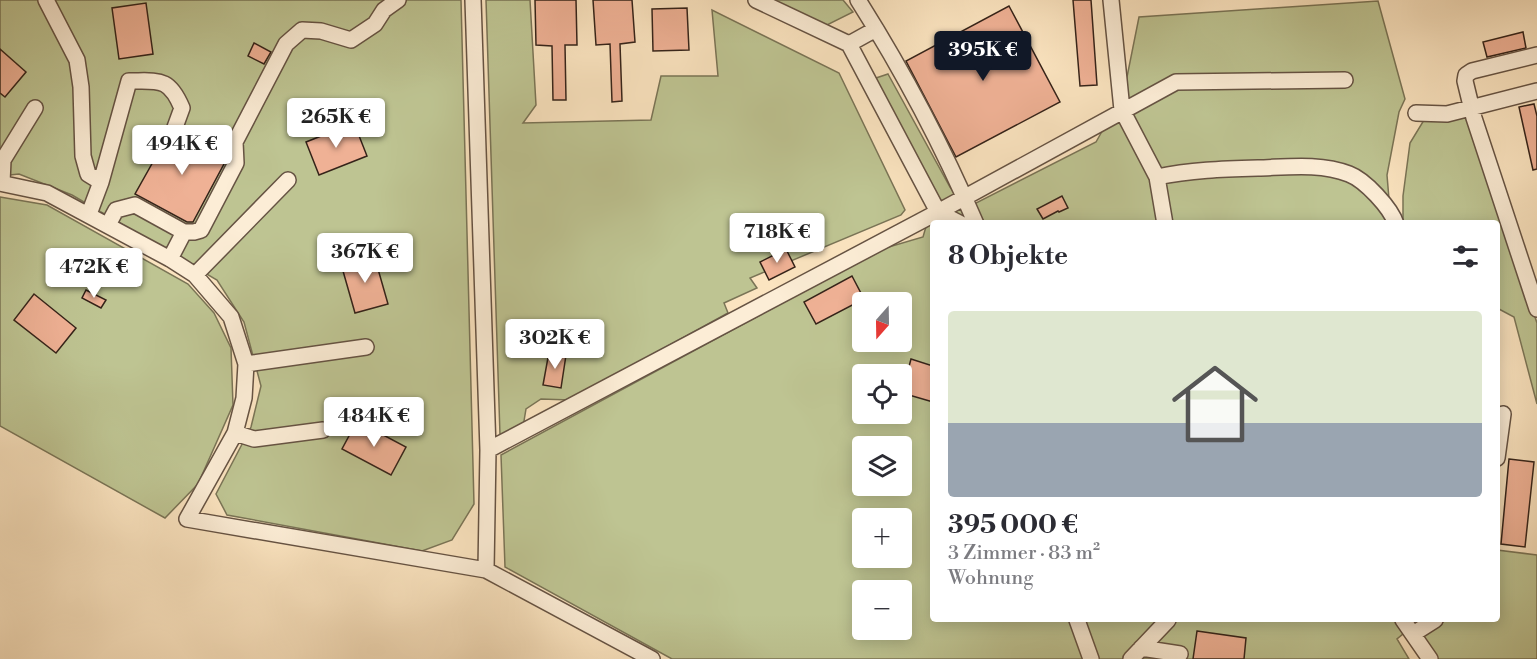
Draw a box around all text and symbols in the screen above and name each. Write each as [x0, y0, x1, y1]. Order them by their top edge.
pin: 395K € [934, 31, 1032, 82]
text: 395K € [948, 38, 1018, 63]
pin: 265K € [287, 98, 385, 149]
text: 265K € [301, 105, 371, 130]
pin: 494K € [133, 125, 231, 176]
text: 494K € [146, 132, 218, 157]
pin: 718K € [728, 213, 826, 264]
text: 718K € [744, 220, 810, 245]
pin: 367K € [316, 233, 414, 284]
text: 367K € [331, 240, 399, 265]
text: 8 Objekte [948, 240, 1068, 272]
icon: filters [1449, 240, 1482, 273]
pin: 472K € [45, 248, 143, 299]
text: 472K € [60, 255, 128, 280]
north arrow [852, 292, 912, 352]
map controls [852, 292, 912, 640]
pin: 302K € [506, 319, 604, 370]
text: 302K € [519, 326, 591, 351]
icon: home [1161, 350, 1269, 458]
button: locate [852, 364, 912, 424]
pin: 484K € [325, 397, 423, 448]
text: 484K € [338, 404, 410, 429]
button: layers [852, 436, 912, 496]
button: + [852, 508, 912, 568]
text: 395 000 € [948, 509, 1078, 541]
text: 3 Zimmer · 83 m² [948, 541, 1100, 566]
text: Wohnung [948, 566, 1034, 591]
button: − [852, 580, 912, 640]

